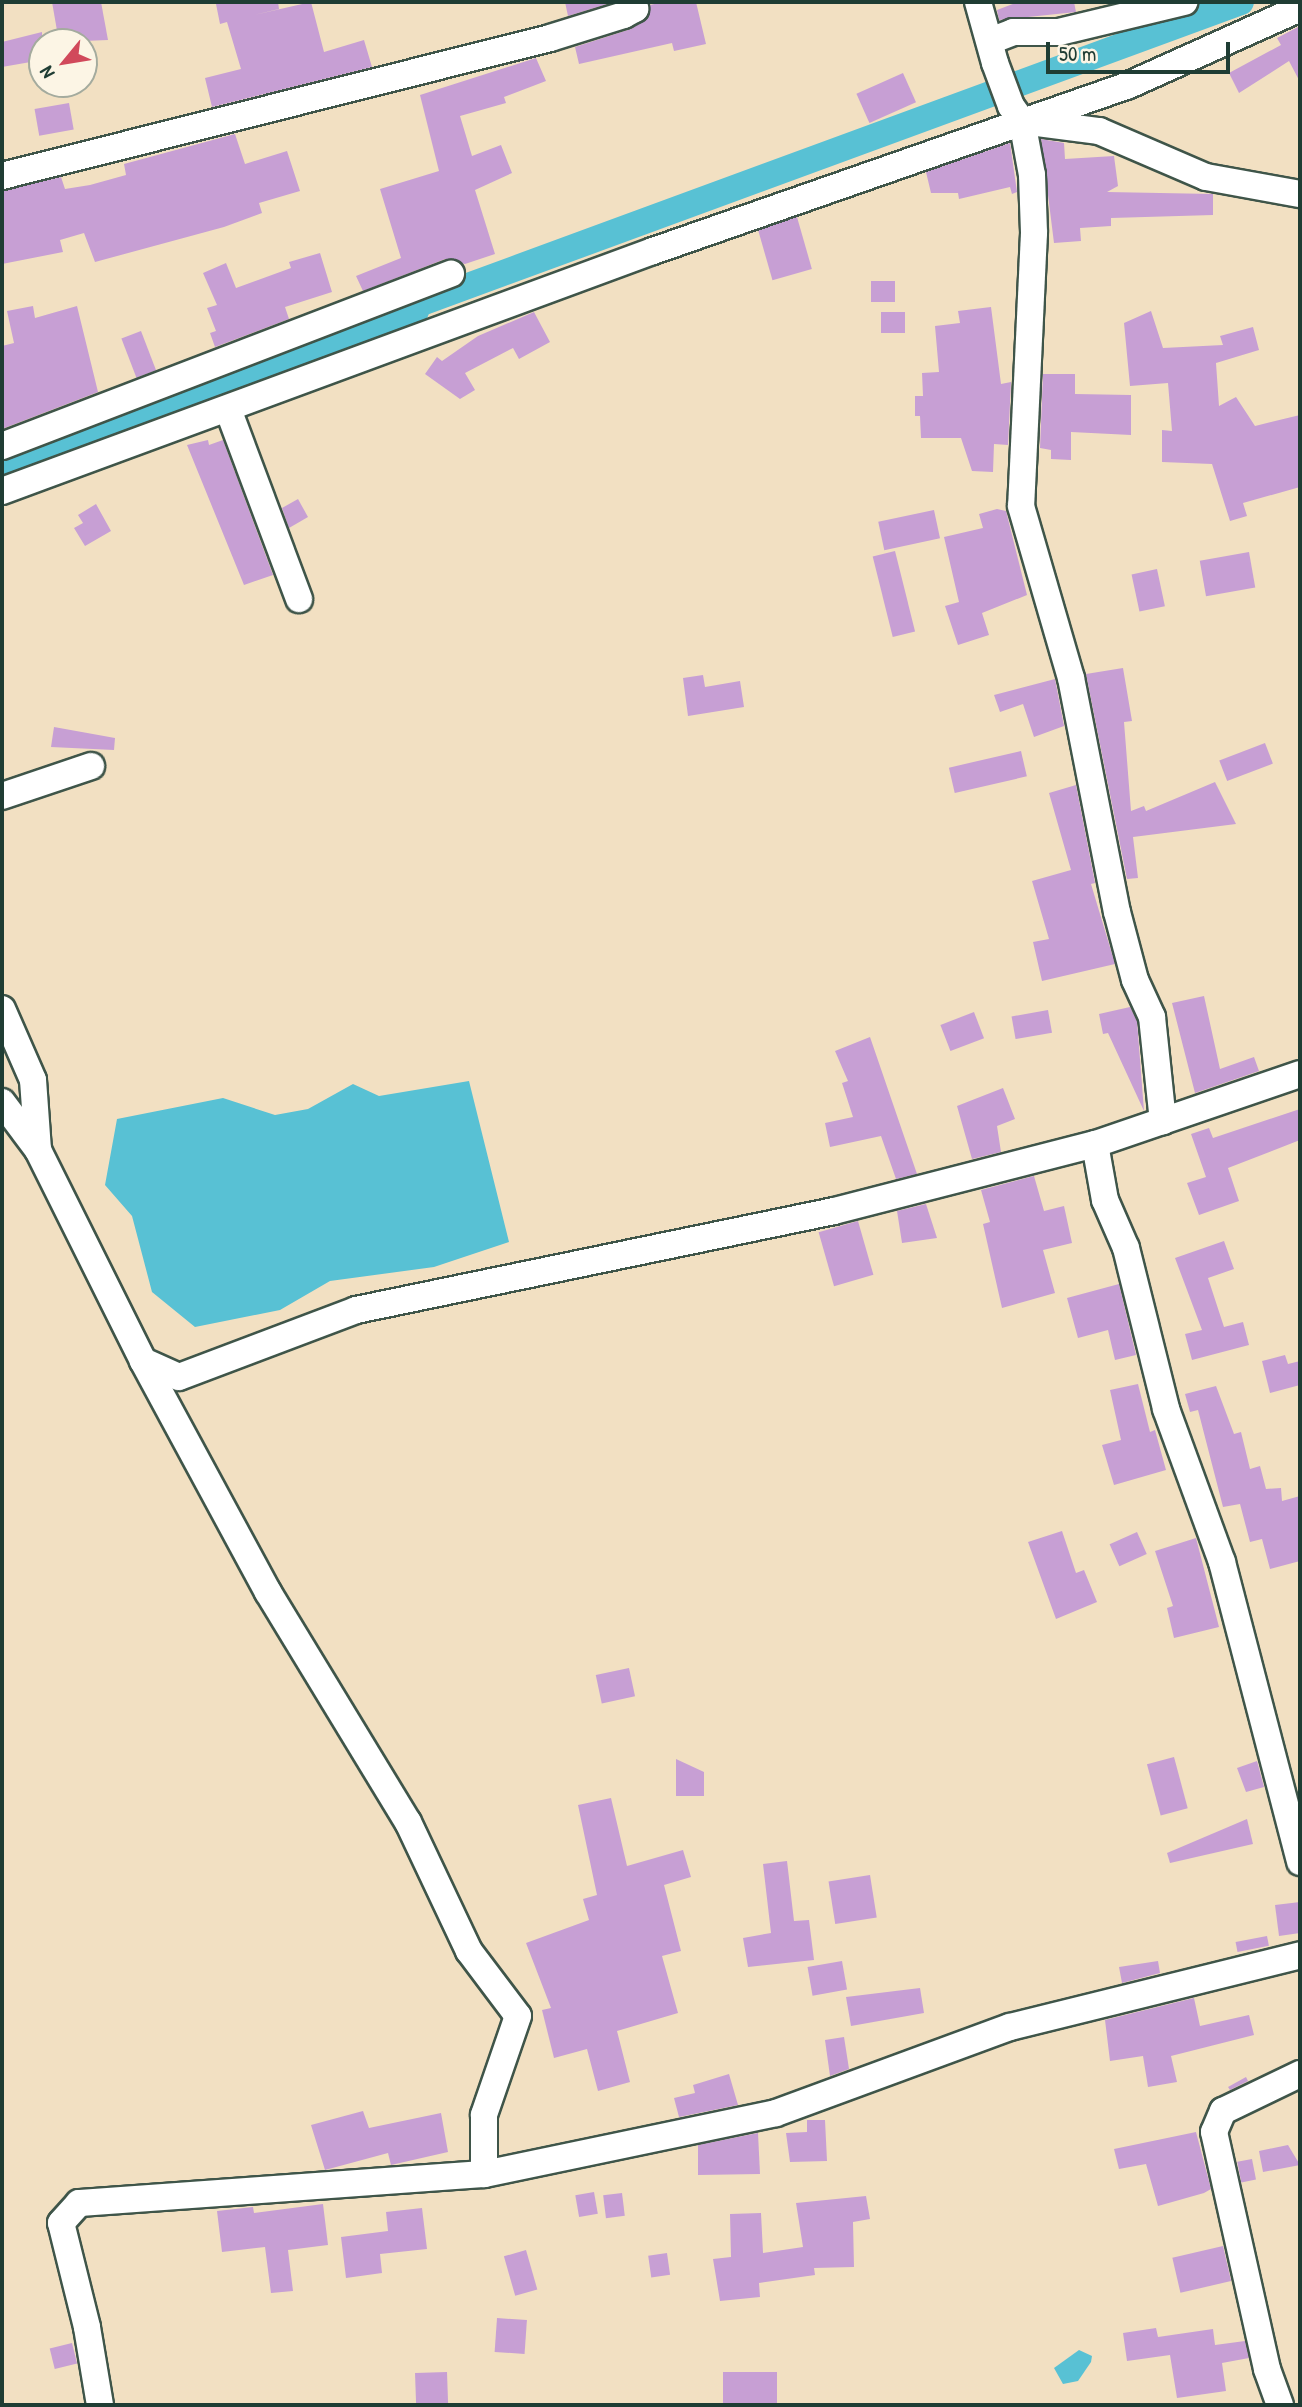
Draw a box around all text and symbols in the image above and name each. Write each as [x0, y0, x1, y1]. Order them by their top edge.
north arrow [28, 28, 98, 98]
scale bar [1050, 28, 1234, 72]
text: 50 m [1059, 39, 1096, 68]
text: N [33, 62, 60, 83]

